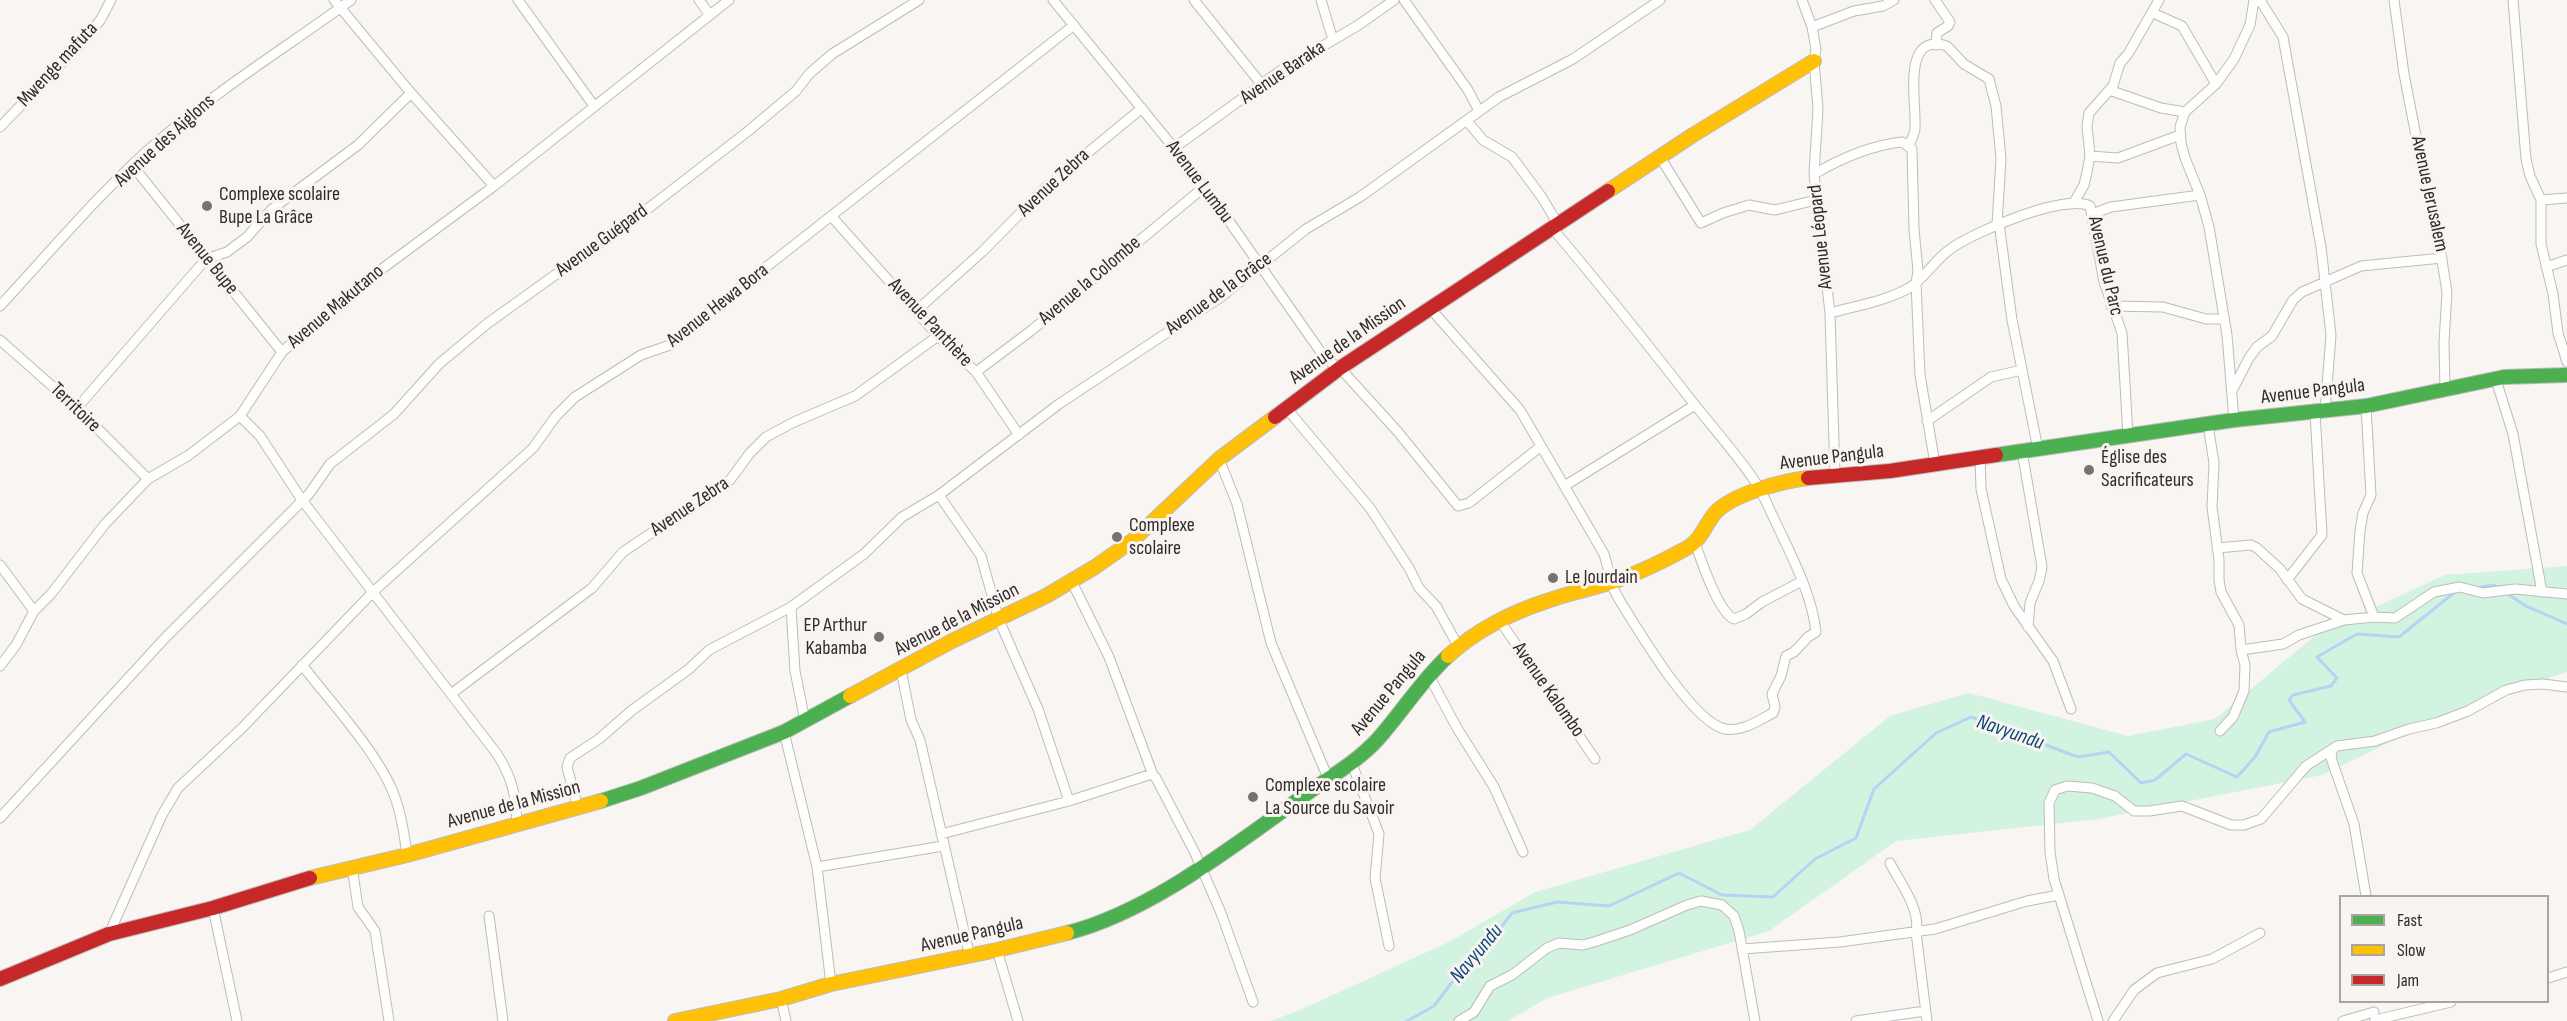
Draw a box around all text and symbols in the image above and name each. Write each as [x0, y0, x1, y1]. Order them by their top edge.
street label: Mwenge mafuta [13, 18, 103, 112]
street label: Avenue Baraka [1236, 36, 1330, 110]
street label: Avenue des Aiglons [110, 90, 220, 192]
street label: Avenue Jerusalem [2405, 134, 2453, 254]
street label: Avenue Lumbu [1160, 136, 1238, 228]
street label: Avenue Zebra [1013, 144, 1095, 222]
place label: Complexe scolaire Bupe La Grâce [219, 183, 340, 230]
street label: Avenue Léopard [1804, 183, 1838, 291]
marker: Complexe scolaire Bupe La Grâce [200, 199, 214, 213]
street label: Avenue Guépard [551, 199, 653, 283]
street label: Avenue du Parc [2082, 214, 2128, 318]
street label: Avenue Bupe [171, 218, 243, 300]
street label: Avenue la Colombe [1034, 231, 1146, 331]
street label: Avenue de la Grâce [1161, 247, 1277, 341]
street label: Avenue Hewa Bora [662, 259, 774, 353]
street label: Avenue Makutano [283, 260, 389, 354]
street label: Avenue Panthère [883, 274, 977, 372]
street label: Avenue de la Mission [1285, 292, 1411, 390]
street label: Avenue Pangula [2260, 374, 2366, 410]
street label: Territoire [45, 378, 105, 438]
street label: Avenue Pangula [1779, 440, 1885, 476]
place label: Église des Sacrificateurs [2101, 446, 2194, 493]
marker: Église des Sacrificateurs [2082, 463, 2096, 477]
street label: Avenue Zebra [646, 472, 734, 542]
place label: Complexe scolaire [1129, 514, 1195, 561]
marker: Complexe scolaire [1110, 530, 1124, 544]
place label: Le Jourdain [1565, 566, 1638, 590]
marker: Le Jourdain [1546, 571, 1560, 585]
street label: Avenue de la Mission [891, 578, 1023, 662]
place label: EP Arthur Kabamba [803, 614, 867, 661]
marker: EP Arthur Kabamba [872, 630, 886, 644]
street label: Avenue Kalombo [1507, 638, 1589, 742]
street label: Avenue Pangula [1346, 645, 1432, 741]
water label: Navyundu [1973, 710, 2047, 756]
place label: Complexe scolaire La Source du Savoir [1265, 774, 1394, 821]
street label: Avenue de la Mission [445, 776, 583, 834]
marker: Complexe scolaire La Source du Savoir [1246, 790, 1260, 804]
legend [2339, 895, 2549, 1003]
text: Fast [2397, 910, 2422, 931]
street label: Avenue Pangula [918, 912, 1026, 958]
water label: Navyundu [1445, 919, 1509, 989]
text: Slow [2397, 940, 2426, 961]
text: Jam [2397, 970, 2419, 991]

